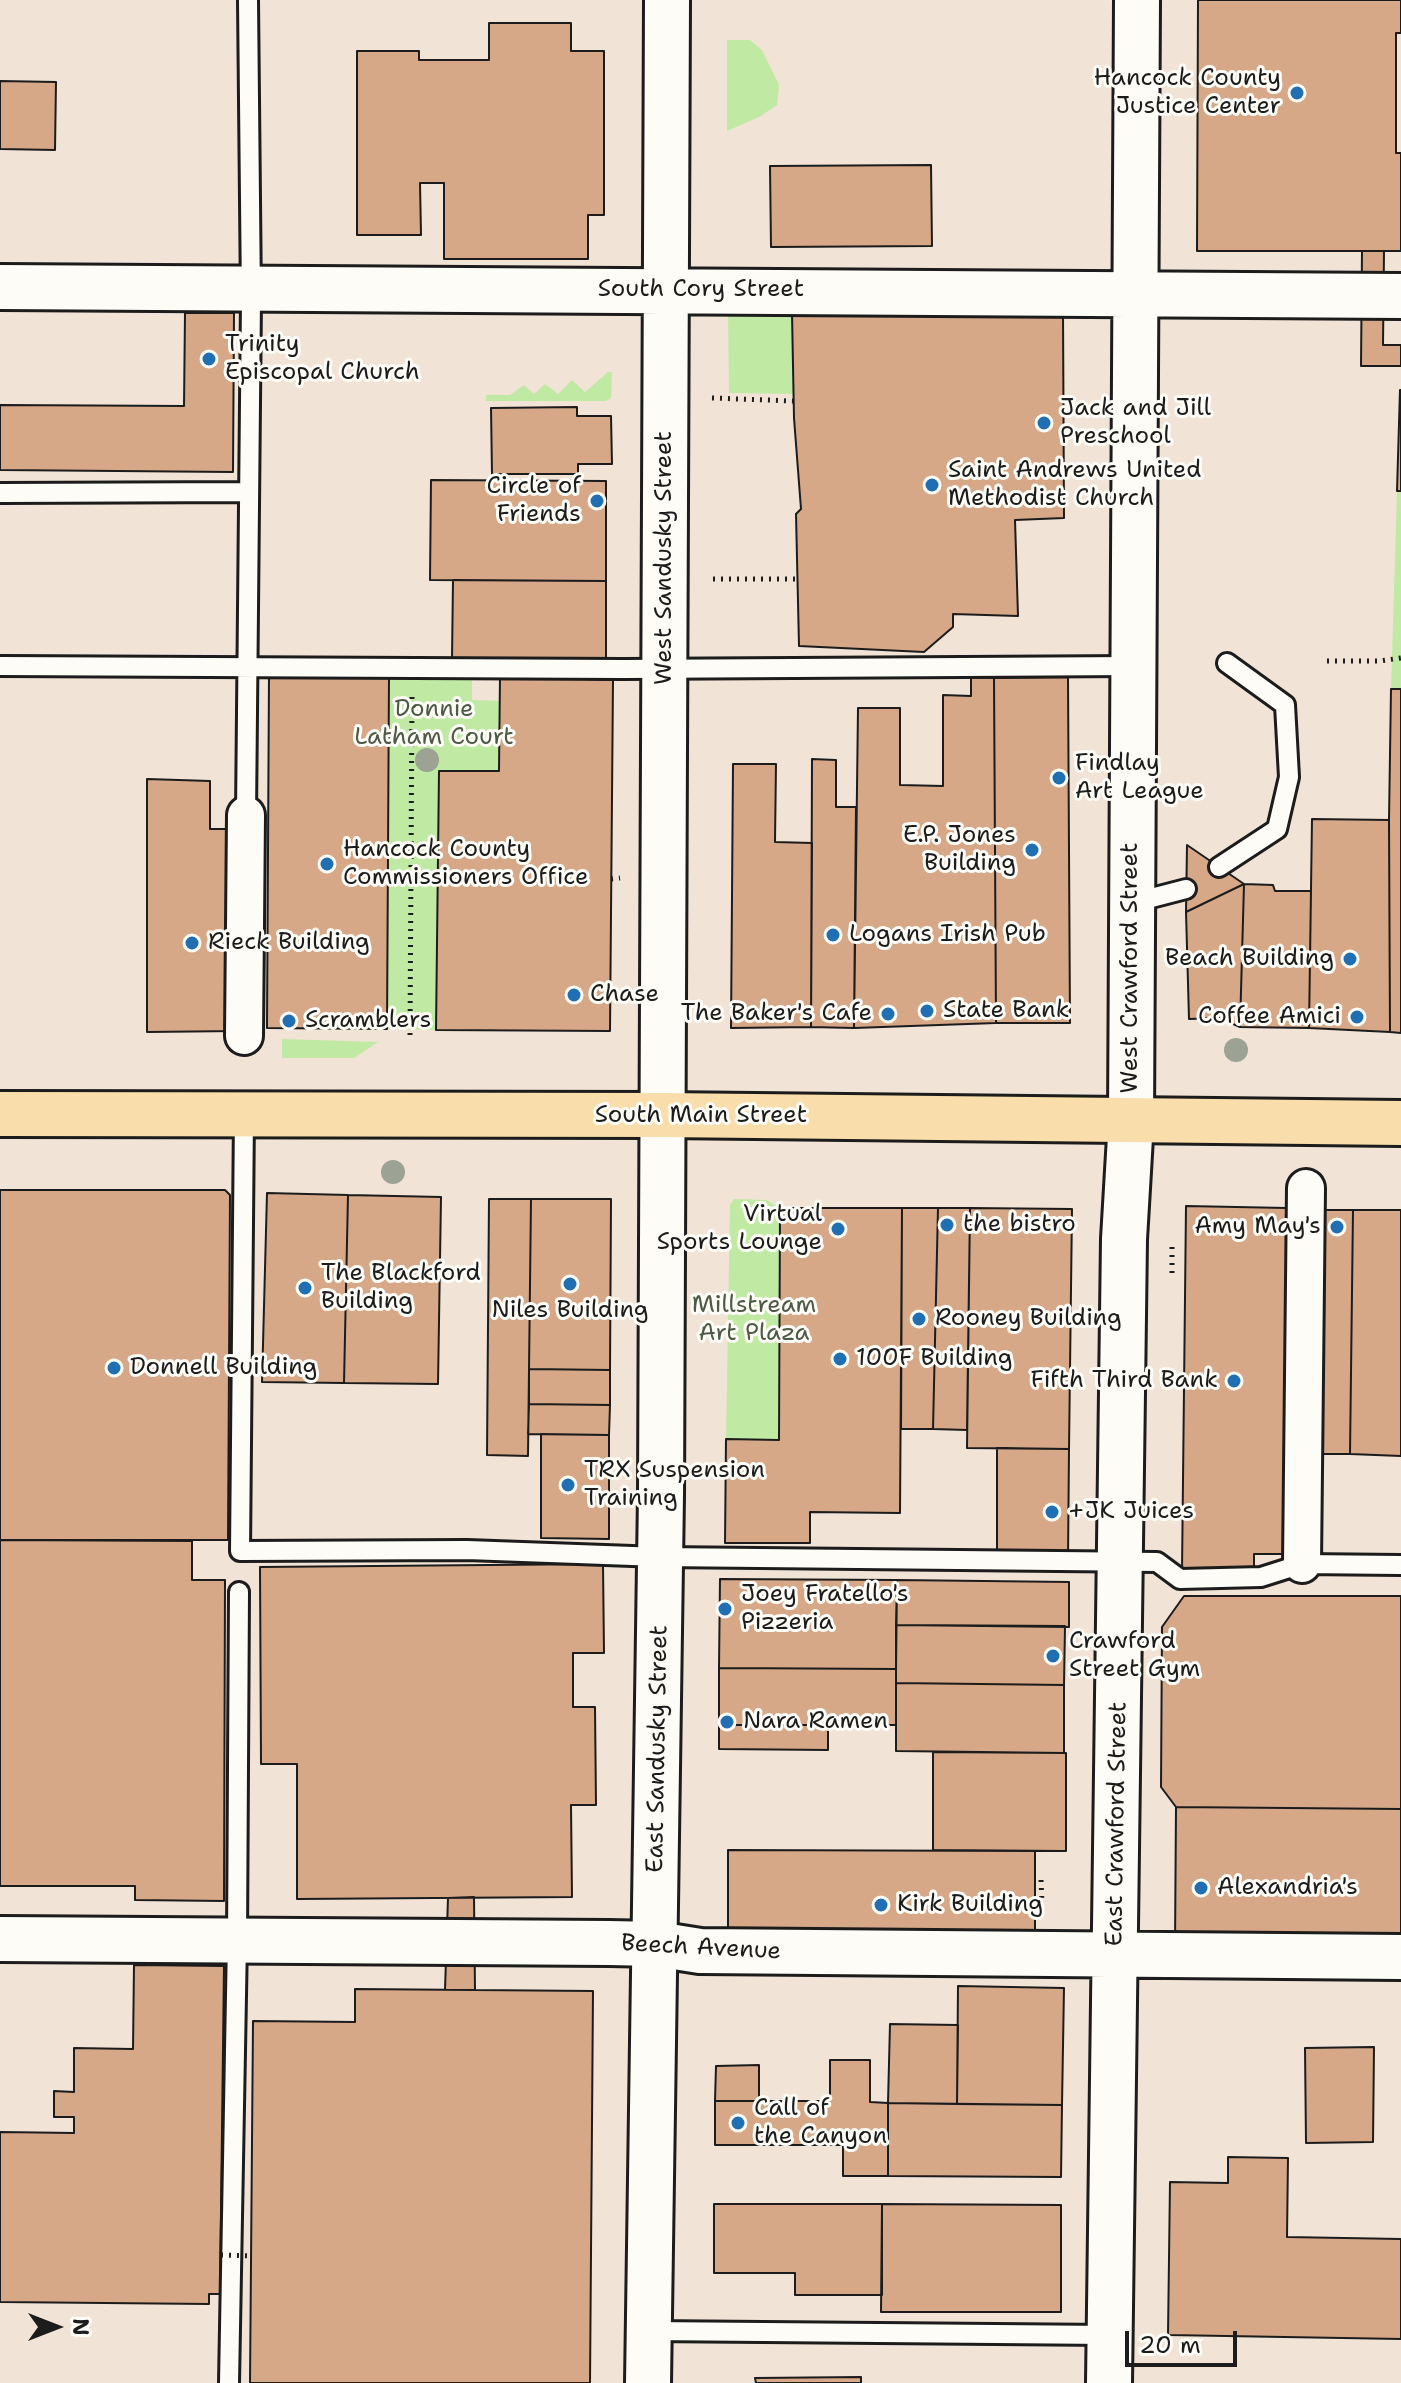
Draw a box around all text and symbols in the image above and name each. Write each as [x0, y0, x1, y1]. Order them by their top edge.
place label: Hancock County Justice Center [1094, 65, 1281, 121]
marker: Hancock County Justice Center [1288, 84, 1306, 102]
street label: South Cory Street [598, 276, 804, 304]
place label: Trinity Episcopal Church [225, 331, 420, 387]
marker: Trinity Episcopal Church [200, 350, 218, 368]
place label: Jack and Jill Preschool [1060, 395, 1211, 451]
marker: Jack and Jill Preschool [1035, 414, 1053, 432]
street label: West Sandusky Street [651, 431, 679, 685]
place label: Saint Andrews United Methodist Church [948, 457, 1201, 513]
place label: Circle of Friends [486, 473, 581, 529]
marker: Saint Andrews United Methodist Church [923, 476, 941, 494]
marker: Circle of Friends [588, 492, 606, 510]
park label: Donnie Latham Court [354, 696, 514, 752]
place label: Findlay Art League [1075, 750, 1204, 806]
marker: Findlay Art League [1050, 769, 1068, 787]
place label: E.P. Jones Building [903, 822, 1016, 878]
place label: Hancock County Commissioners Office [343, 836, 588, 892]
marker: E.P. Jones Building [1023, 841, 1041, 859]
street label: West Crawford Street [1117, 843, 1145, 1093]
marker: Hancock County Commissioners Office [318, 855, 336, 873]
place label: Logans Irish Pub [849, 921, 1046, 949]
marker: Logans Irish Pub [824, 926, 842, 944]
place label: Rieck Building [208, 929, 370, 957]
marker: Rieck Building [183, 934, 201, 952]
place label: Beach Building [1165, 945, 1334, 973]
marker: Beach Building [1341, 950, 1359, 968]
place label: Chase [590, 981, 659, 1009]
marker: Chase [565, 986, 583, 1004]
place label: State Bank [943, 997, 1070, 1025]
place label: The Baker's Cafe [681, 1000, 872, 1028]
marker: State Bank [918, 1002, 936, 1020]
place label: Coffee Amici [1198, 1003, 1341, 1031]
marker: The Baker's Cafe [879, 1005, 897, 1023]
place label: Scramblers [305, 1007, 431, 1035]
marker: Coffee Amici [1348, 1008, 1366, 1026]
marker: Scramblers [280, 1012, 298, 1030]
street label: South Main Street [595, 1102, 807, 1130]
place label: Virtual Sports Lounge [657, 1201, 822, 1257]
place label: the bistro [963, 1211, 1076, 1239]
place label: Amy May's [1194, 1213, 1321, 1241]
marker: the bistro [938, 1216, 956, 1234]
marker: Amy May's [1328, 1218, 1346, 1236]
marker: Virtual Sports Lounge [829, 1220, 847, 1238]
place label: The Blackford Building [321, 1260, 481, 1316]
marker: Niles Building [561, 1275, 579, 1293]
marker: The Blackford Building [296, 1279, 314, 1297]
park label: Millstream Art Plaza [692, 1292, 816, 1348]
place label: Niles Building [491, 1297, 649, 1325]
place label: Rooney Building [935, 1305, 1122, 1333]
marker: Rooney Building [910, 1310, 928, 1328]
place label: 100F Building [856, 1345, 1013, 1373]
marker: 100F Building [831, 1350, 849, 1368]
place label: Donnell Building [130, 1354, 317, 1382]
marker: Donnell Building [105, 1359, 123, 1377]
place label: Fifth Third Bank [1031, 1367, 1218, 1395]
marker: Fifth Third Bank [1225, 1372, 1243, 1390]
place label: TRX Suspension Training [584, 1457, 765, 1513]
marker: TRX Suspension Training [559, 1476, 577, 1494]
place label: +JK Juices [1068, 1498, 1194, 1526]
marker: +JK Juices [1043, 1503, 1061, 1521]
place label: Joey Fratello's Pizzeria [741, 1581, 909, 1637]
marker: Joey Fratello's Pizzeria [716, 1600, 734, 1618]
street label: East Sandusky Street [641, 1625, 675, 1873]
place label: Crawford Street Gym [1069, 1628, 1200, 1684]
marker: Crawford Street Gym [1044, 1647, 1062, 1665]
street label: East Crawford Street [1100, 1701, 1134, 1947]
place label: Nara Ramen [743, 1708, 888, 1736]
marker: Nara Ramen [718, 1713, 736, 1731]
place label: Alexandria's [1217, 1874, 1358, 1902]
marker: Alexandria's [1192, 1879, 1210, 1897]
place label: Kirk Building [897, 1891, 1043, 1919]
marker: Kirk Building [872, 1896, 890, 1914]
street label: Beech Avenue [620, 1929, 782, 1967]
place label: Call of the Canyon [754, 2095, 887, 2151]
marker: Call of the Canyon [729, 2114, 747, 2132]
north arrow [16, 2287, 96, 2367]
scale bar [1129, 2315, 1241, 2365]
text: N [66, 2318, 95, 2336]
text: 20 m [1139, 2329, 1201, 2361]

